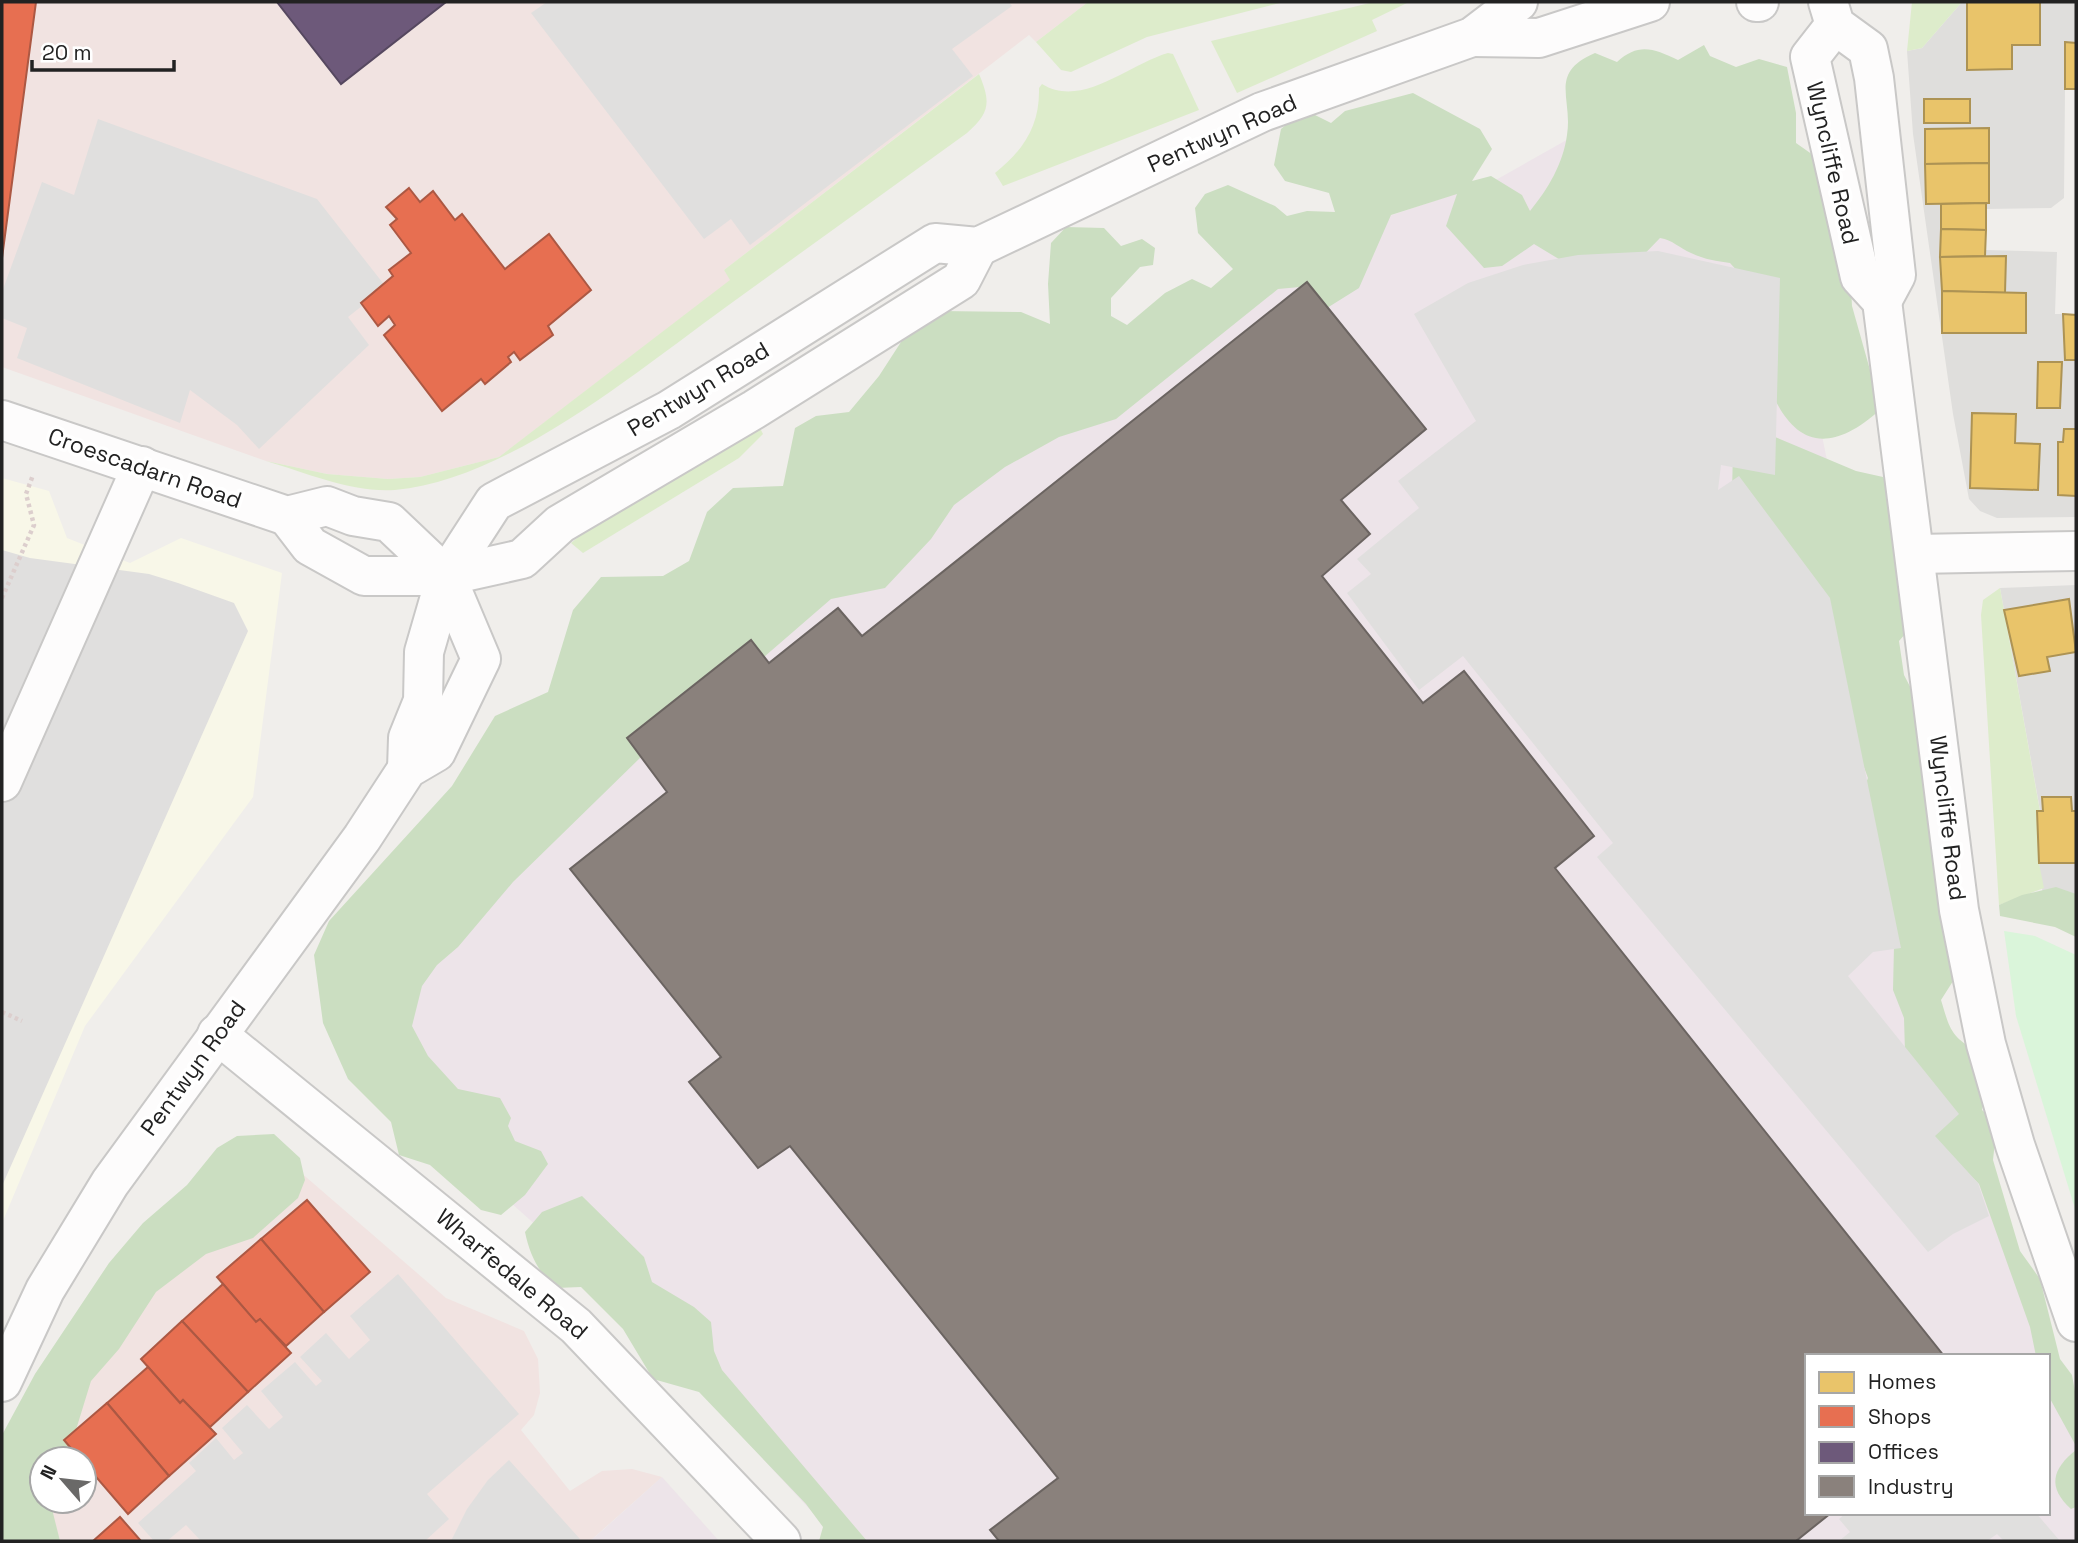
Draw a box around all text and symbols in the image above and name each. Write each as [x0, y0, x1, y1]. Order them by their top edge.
scale bar [32, 28, 173, 72]
text: 20 m [42, 39, 92, 66]
street label: Wyncliffe Road [1800, 79, 1866, 247]
street label: Pentwyn Road [1143, 87, 1301, 179]
street label: Pentwyn Road [622, 335, 774, 443]
street label: Croescadarn Road [44, 421, 246, 515]
street label: Wyncliffe Road [1923, 734, 1973, 902]
street label: Pentwyn Road [134, 994, 252, 1142]
street label: Wharfedale Road [430, 1202, 594, 1346]
legend [1805, 1354, 2050, 1515]
text: Homes [1868, 1368, 1936, 1395]
text: Shops [1868, 1403, 1931, 1430]
text: Offices [1868, 1438, 1939, 1465]
north arrow [28, 1445, 98, 1515]
text: N [34, 1461, 62, 1484]
text: Industry [1868, 1473, 1954, 1500]

